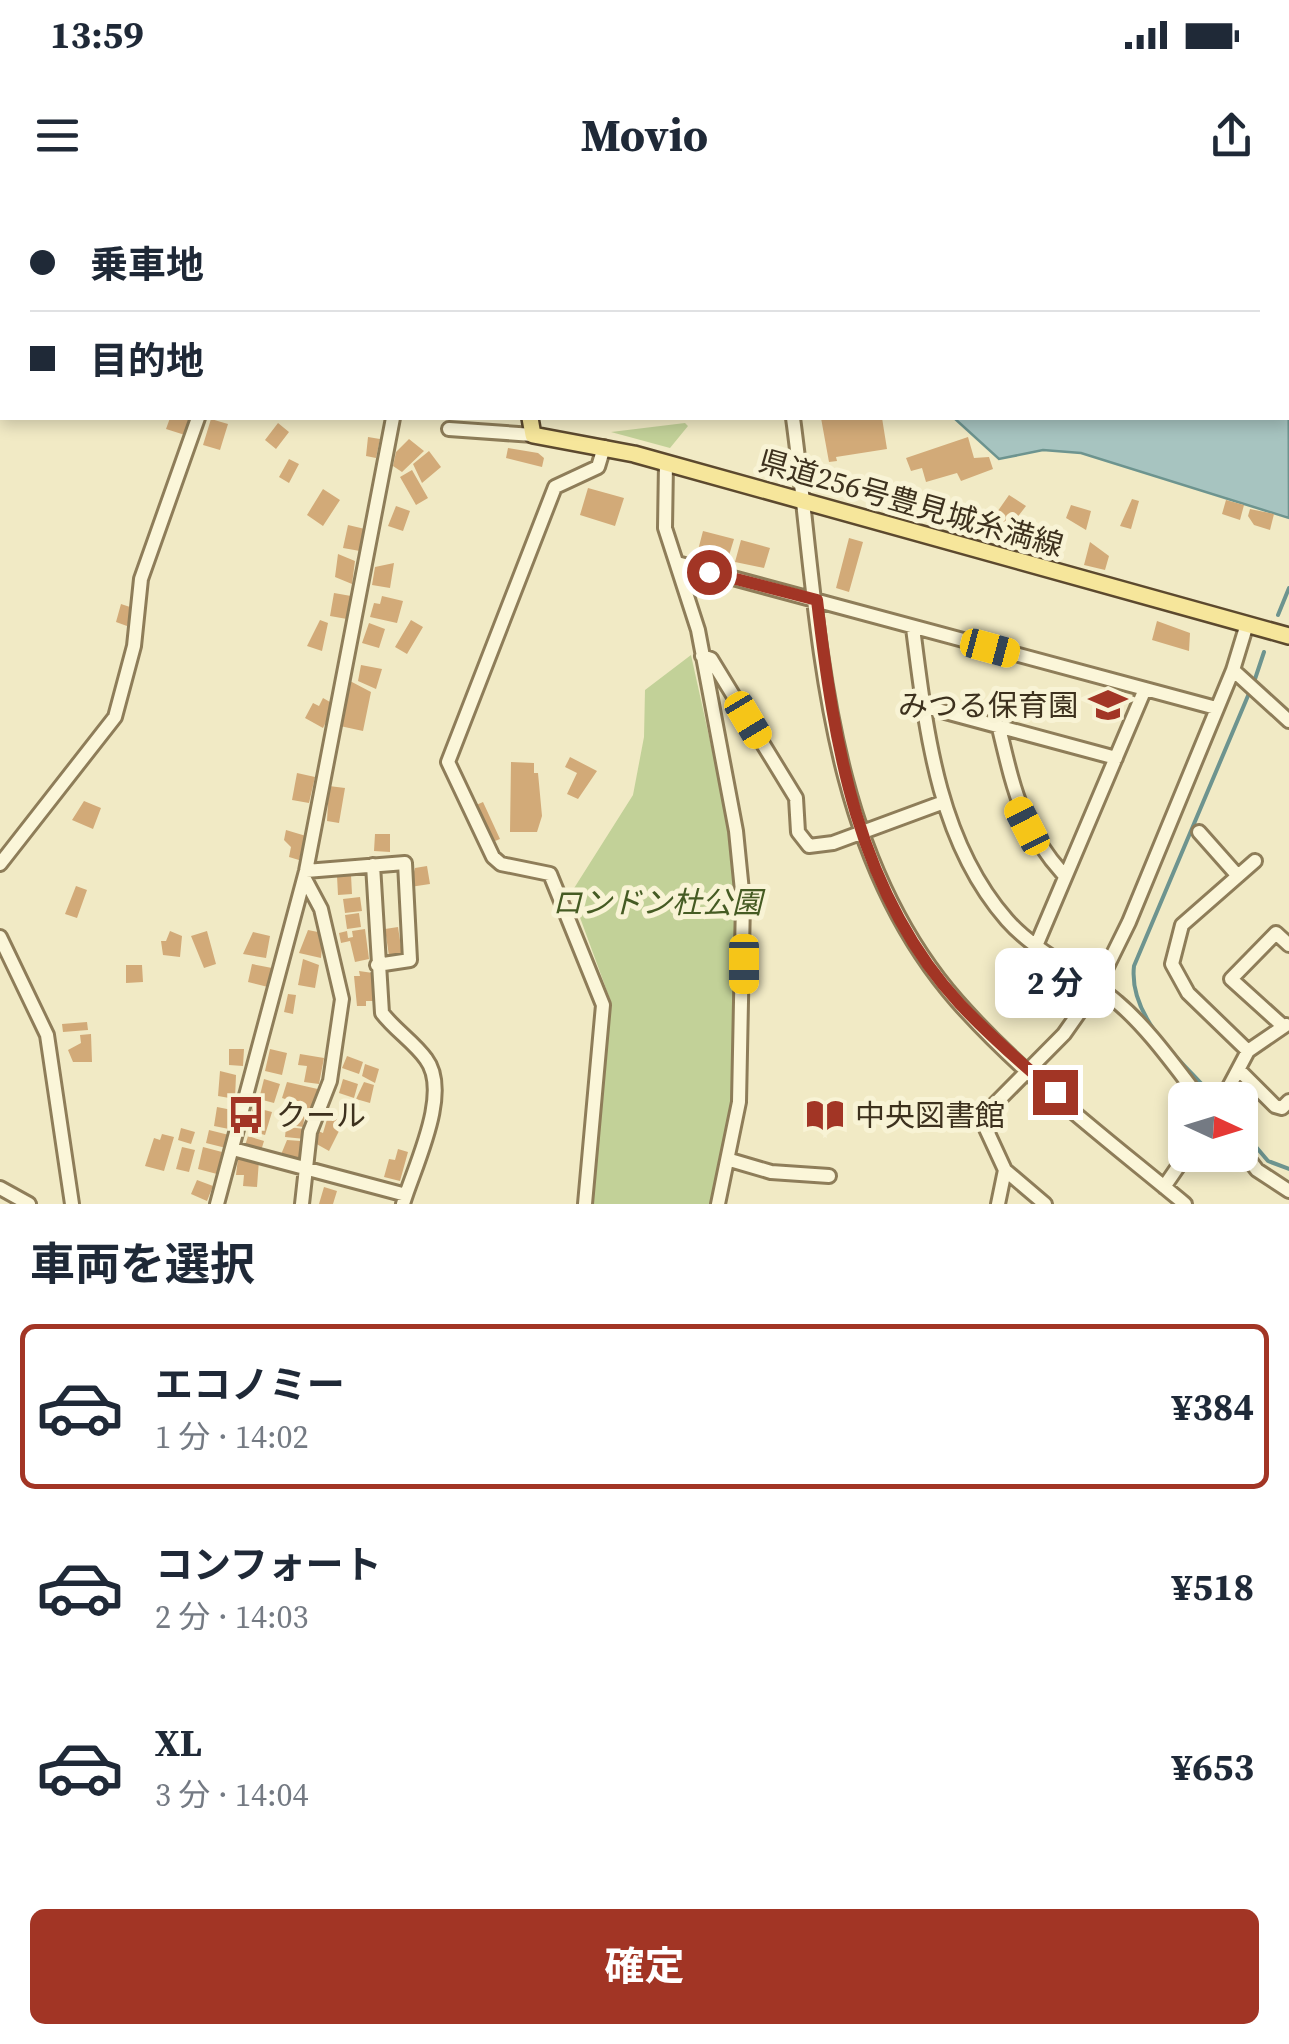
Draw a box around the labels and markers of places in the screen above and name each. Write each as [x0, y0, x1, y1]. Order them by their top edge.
school or university icon: みつる保育園 [1087, 684, 1129, 726]
place label: みつる保育園 [898, 685, 1078, 726]
bus stop icon: クール [225, 1094, 267, 1136]
library icon: 中央図書館 [804, 1094, 846, 1136]
place label: クール [276, 1095, 366, 1136]
place label: 中央図書館 [855, 1095, 1005, 1136]

